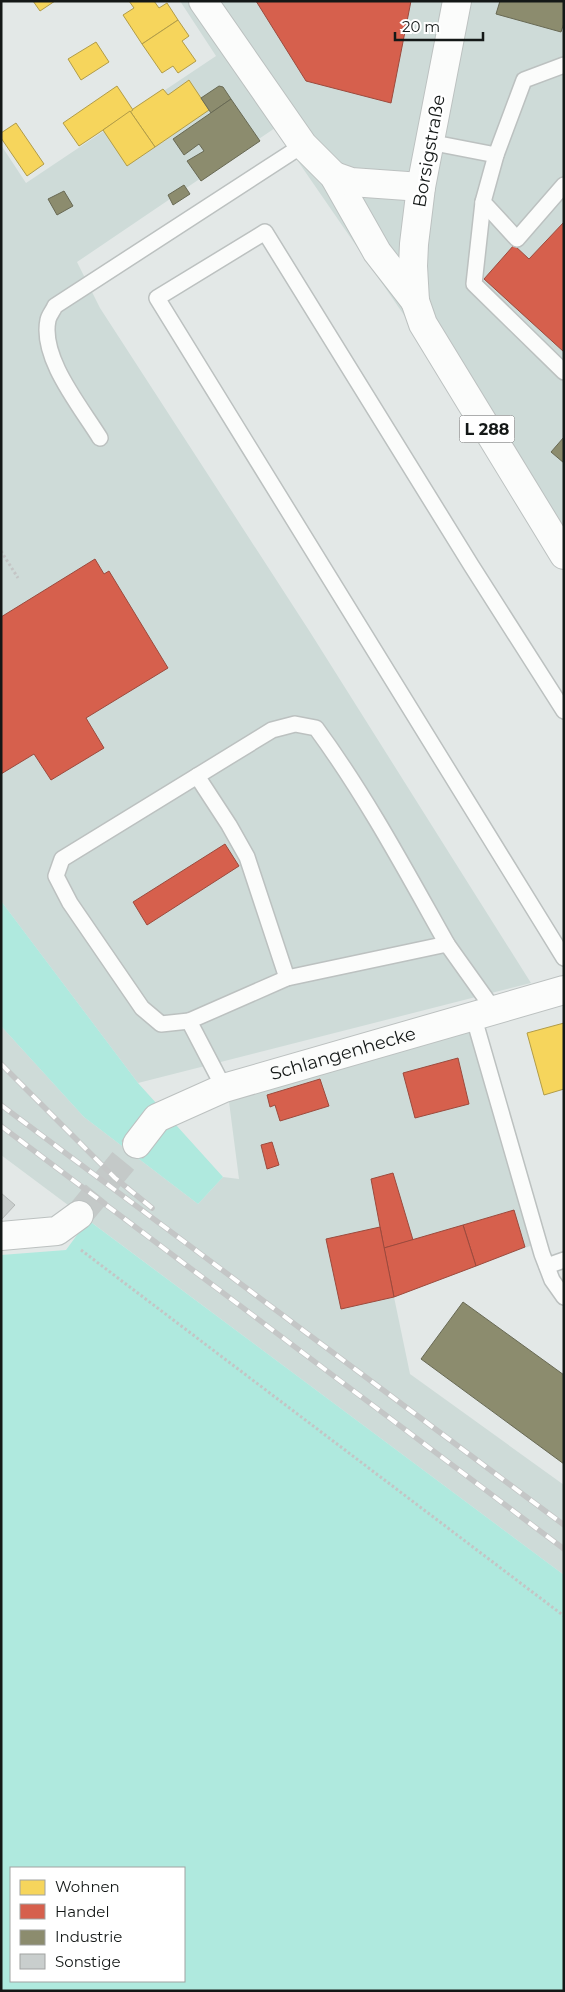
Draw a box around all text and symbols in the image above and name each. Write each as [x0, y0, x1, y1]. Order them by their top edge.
scale bar [395, 10, 482, 42]
text: 20 m [402, 17, 440, 36]
street label: Borsigstraße [408, 93, 450, 209]
road number: L 288 [460, 416, 514, 442]
street label: Schlangenhecke [268, 1022, 418, 1085]
legend [10, 1867, 185, 1982]
text: Wohnen [55, 1877, 120, 1896]
text: Handel [55, 1902, 109, 1921]
text: Industrie [55, 1927, 122, 1946]
text: Sonstige [55, 1952, 121, 1971]

